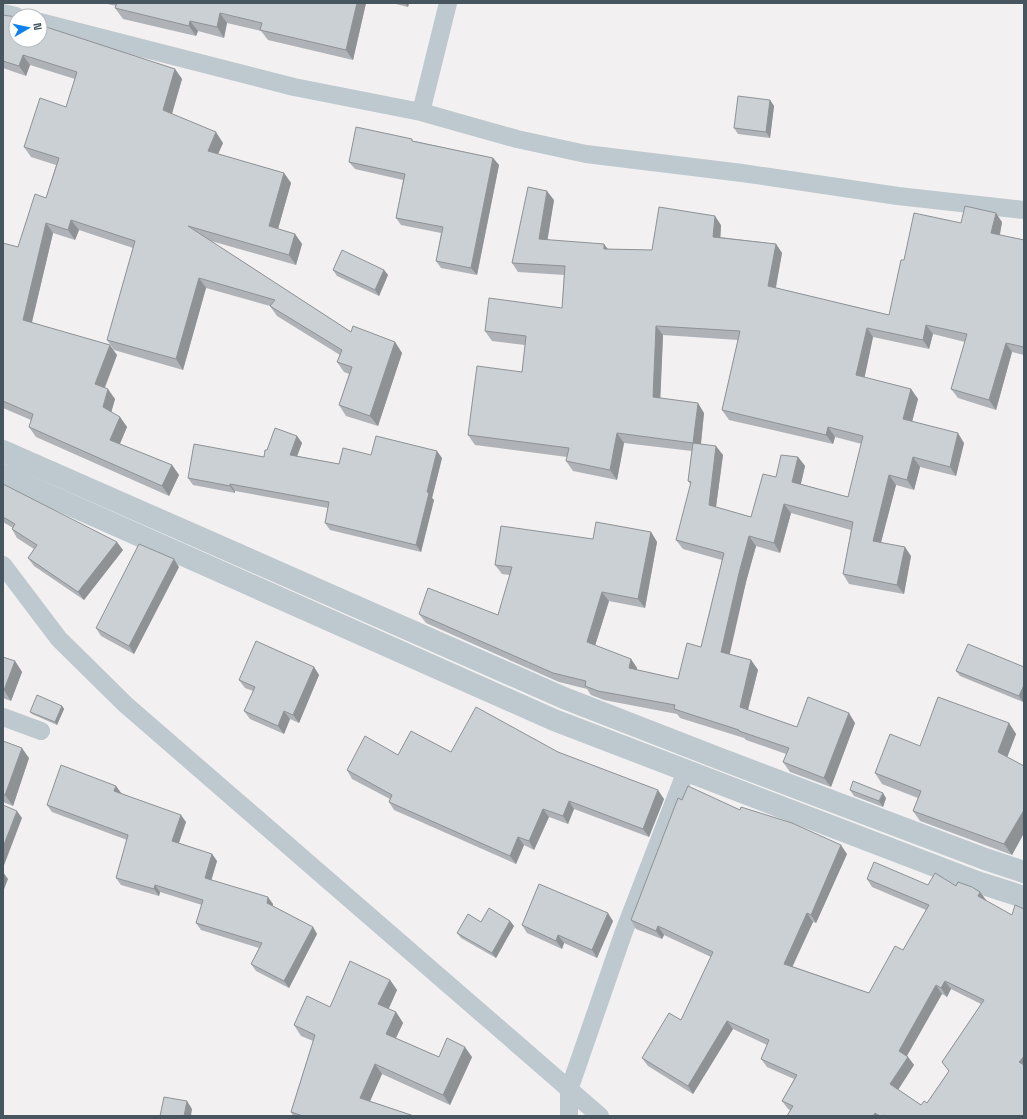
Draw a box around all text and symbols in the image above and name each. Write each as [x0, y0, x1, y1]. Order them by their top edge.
north arrow [8, 8, 48, 48]
text: N [30, 22, 45, 31]

